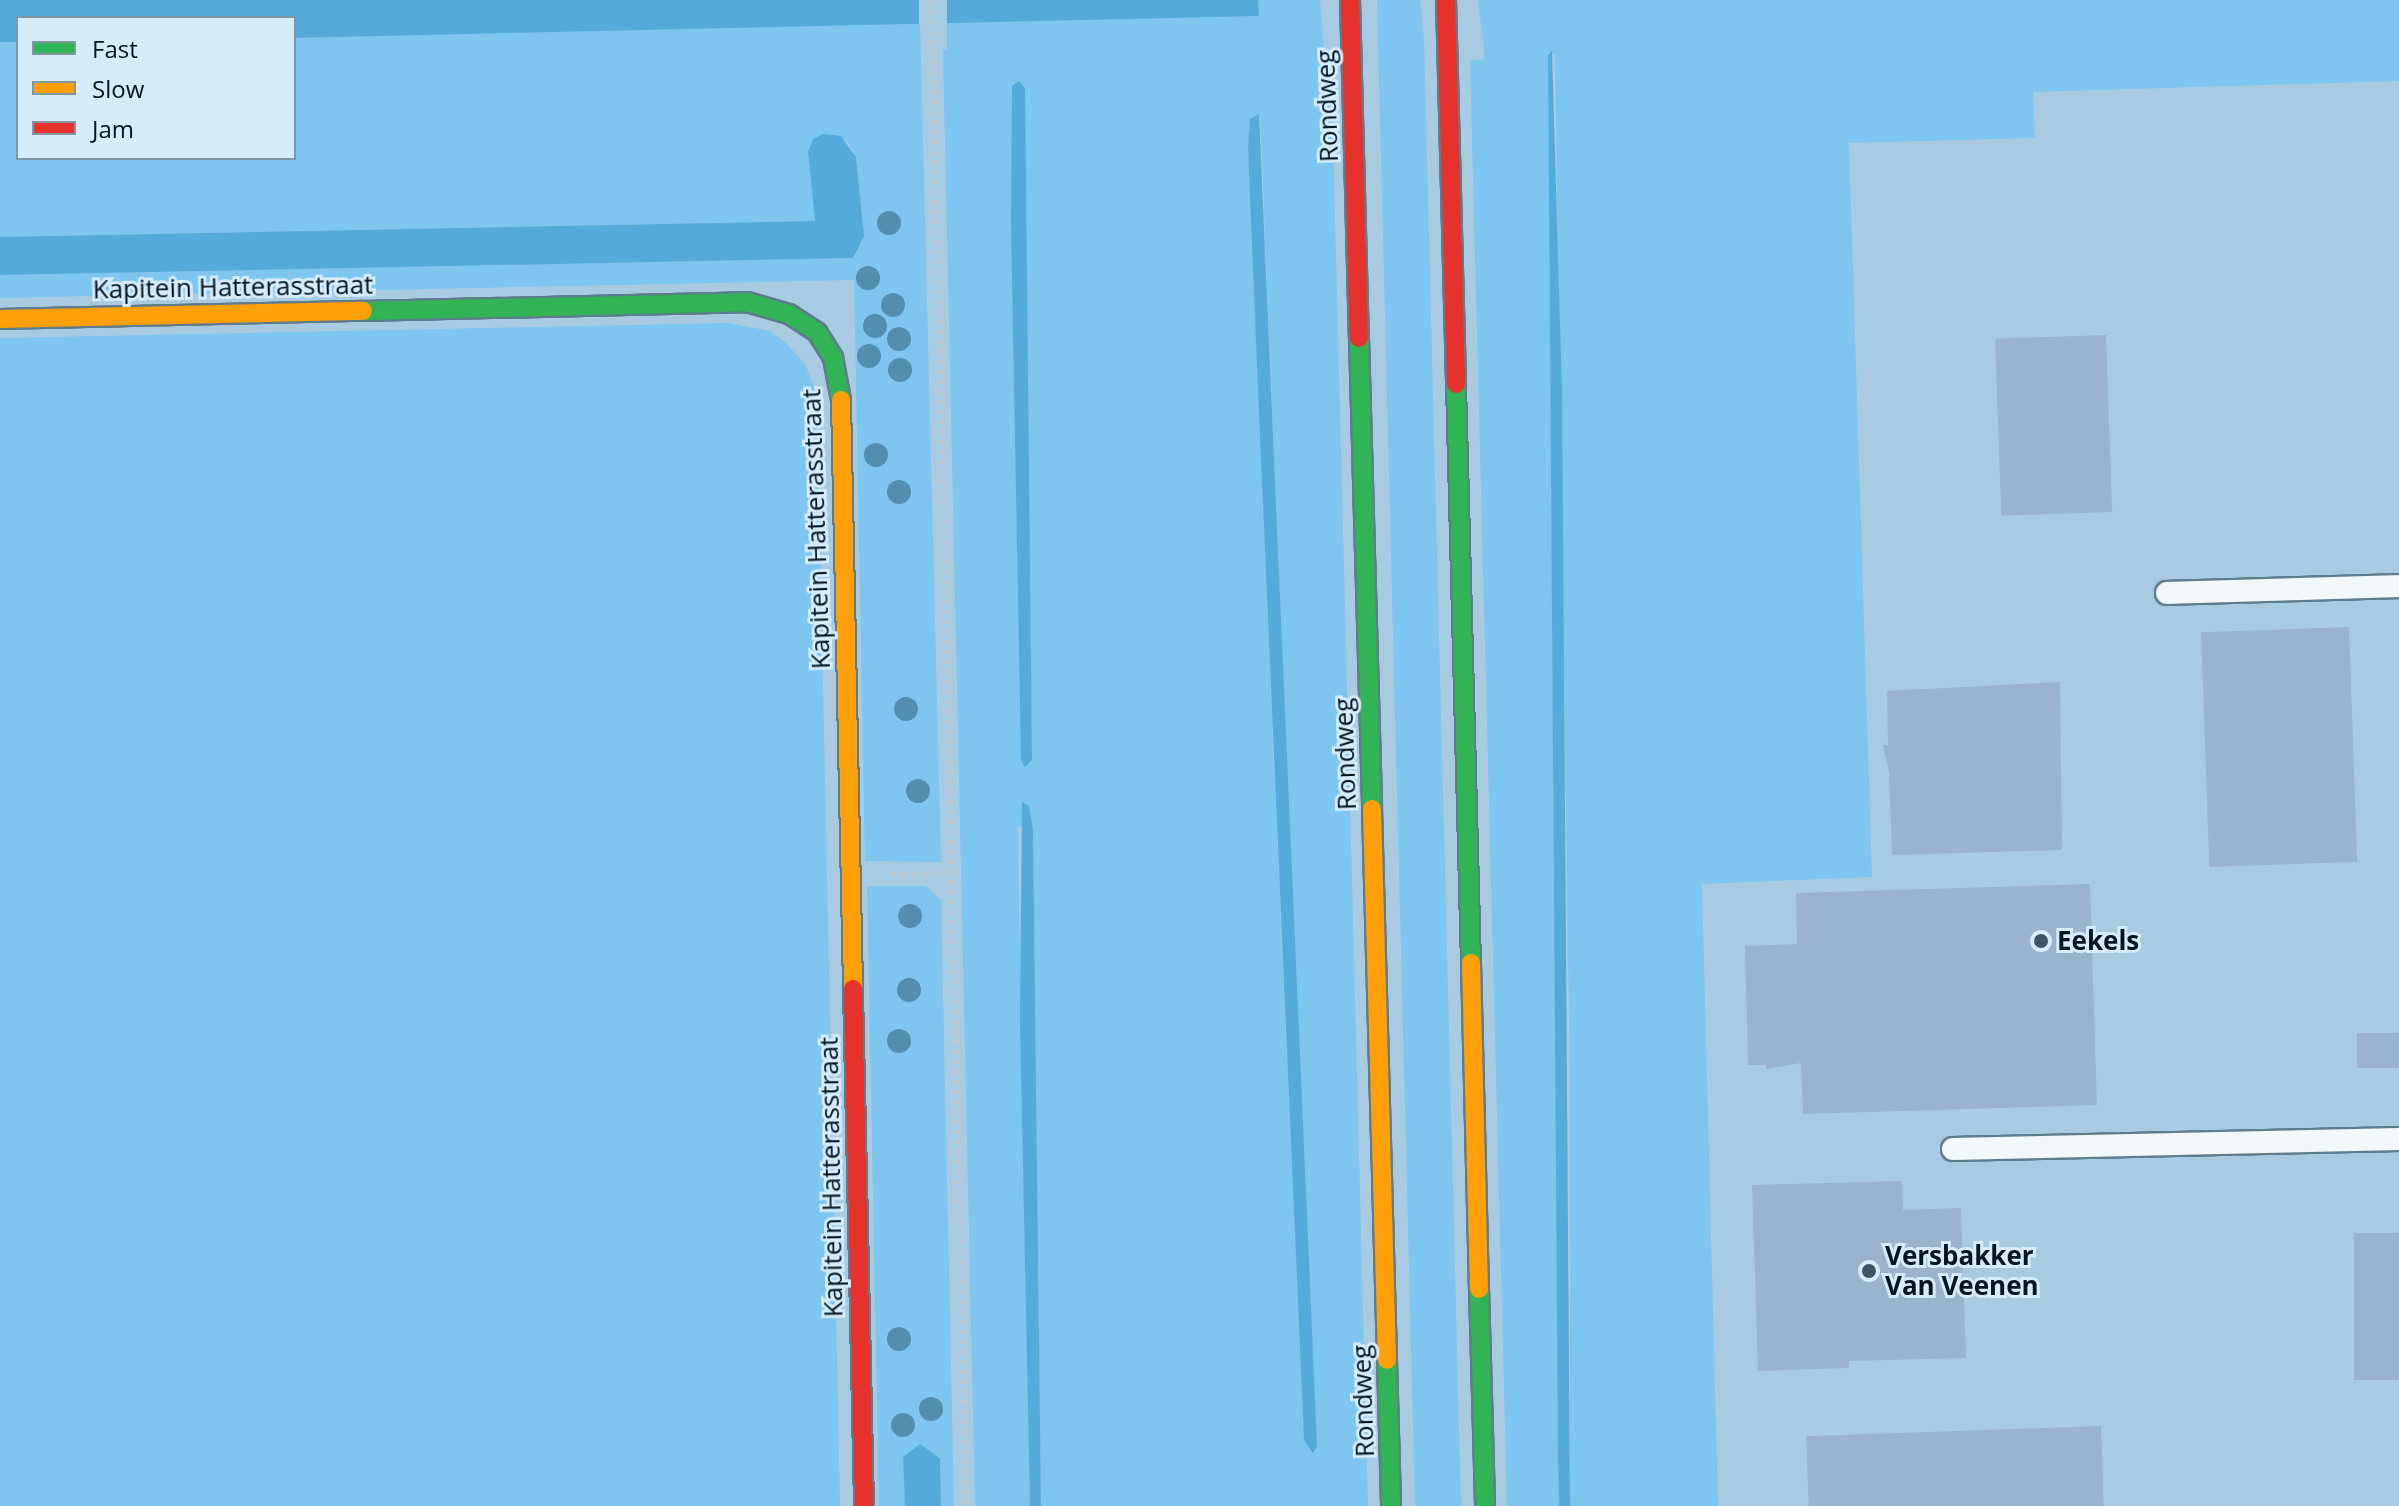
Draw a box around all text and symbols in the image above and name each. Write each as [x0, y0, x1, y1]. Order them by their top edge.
legend [16, 16, 296, 160]
text: Fast [92, 32, 138, 65]
street label: Rondweg [1309, 49, 1345, 163]
text: Slow [92, 72, 144, 105]
text: Jam [92, 112, 134, 145]
street label: Kapitein Hatterasstraat [92, 269, 374, 305]
street label: Kapitein Hatterasstraat [796, 388, 836, 670]
street label: Rondweg [1327, 697, 1363, 811]
place label: Eekels [2057, 925, 2139, 957]
marker: Eekels [2032, 932, 2050, 950]
street label: Kapitein Hatterasstraat [813, 1036, 849, 1318]
place label: Versbakker Van Veenen [1885, 1240, 2039, 1302]
marker: Versbakker Van Veenen [1860, 1262, 1878, 1280]
street label: Rondweg [1345, 1344, 1381, 1458]

